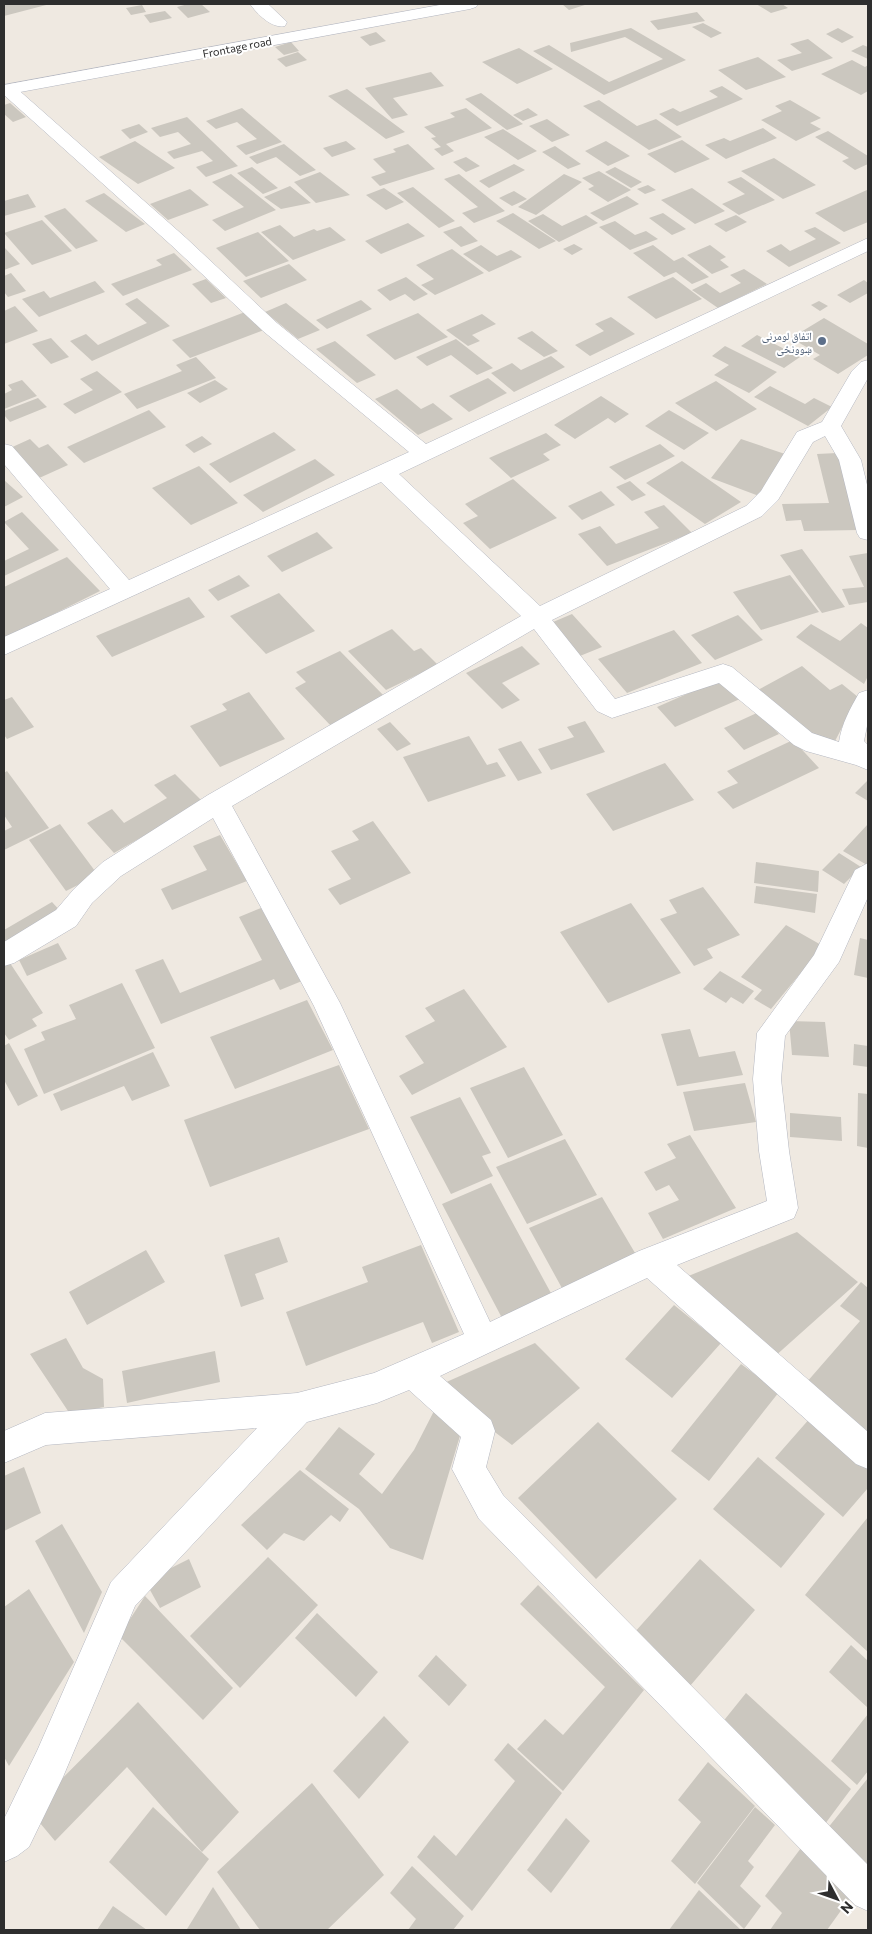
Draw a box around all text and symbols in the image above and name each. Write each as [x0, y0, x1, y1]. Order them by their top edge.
street label: Frontage road [201, 34, 273, 60]
place label: اتفاق لومړنی ښوونځی [762, 329, 812, 356]
marker: اتفاق لومړنی ښوونځی [816, 335, 828, 347]
north arrow [812, 1874, 862, 1924]
text: N [837, 1898, 857, 1917]

